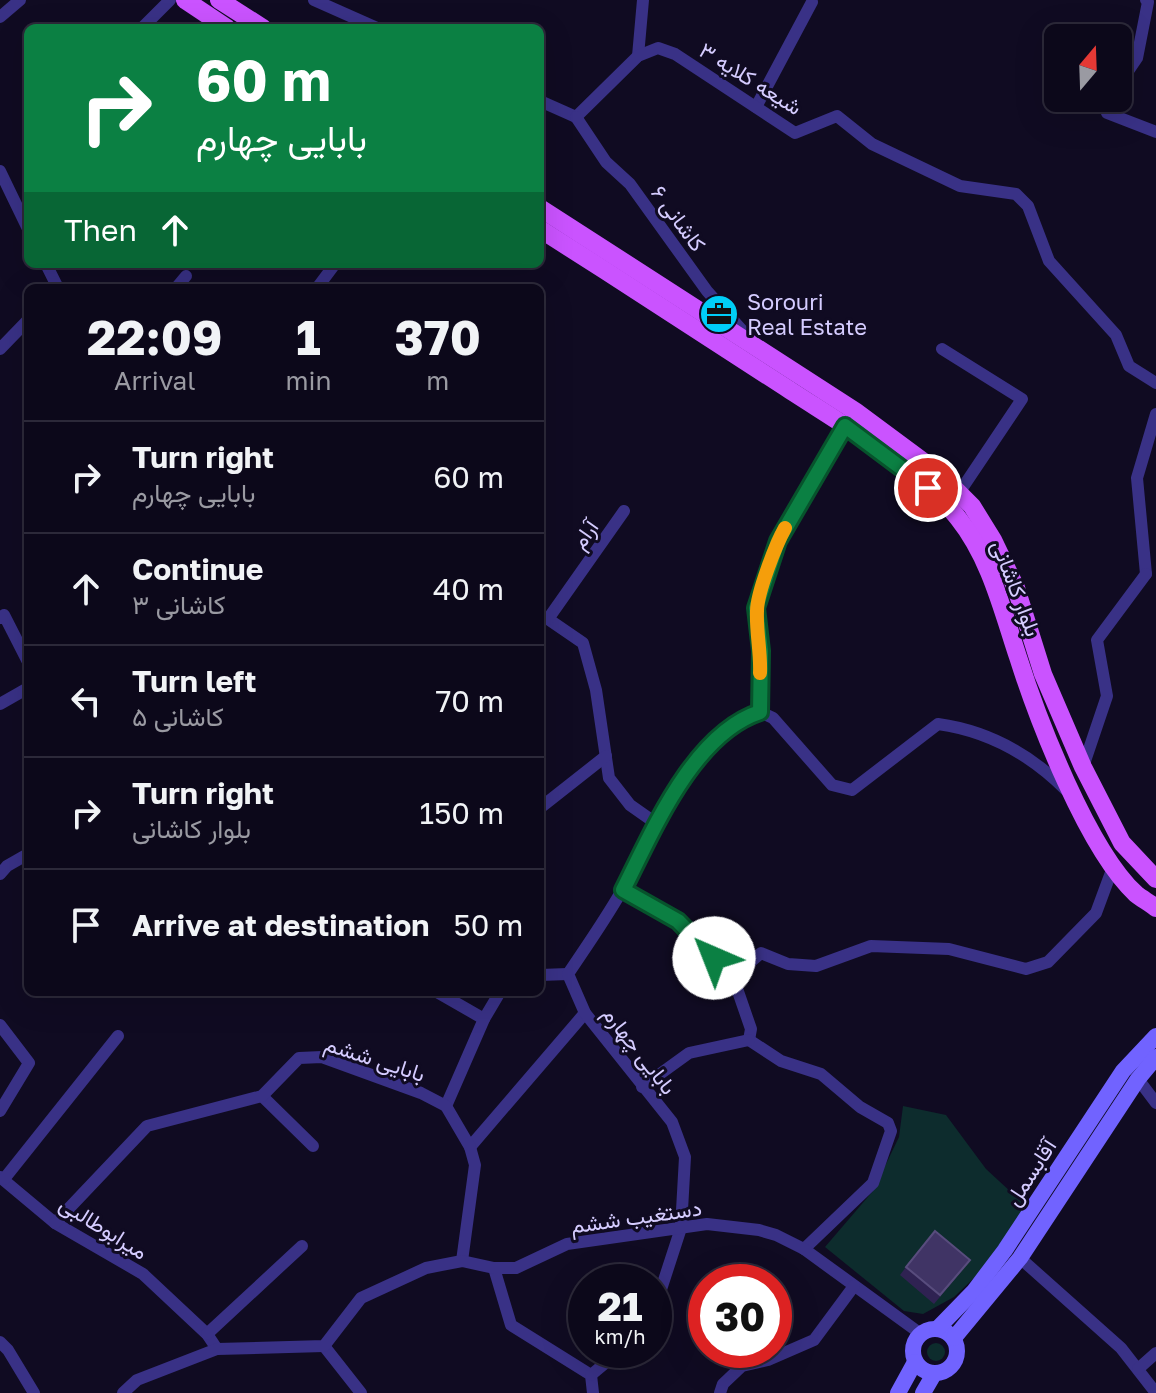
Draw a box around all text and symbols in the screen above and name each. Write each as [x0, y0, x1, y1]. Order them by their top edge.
north arrow [1044, 24, 1132, 112]
map controls [1044, 24, 1132, 112]
street label: شیعه کلایه ۳ [695, 36, 807, 120]
text: 60 m [196, 46, 331, 113]
icon: right [64, 56, 168, 160]
text: بابایی چهارم [196, 116, 367, 159]
street label: کاشانی ۶ [645, 180, 712, 257]
icon: ahead [153, 208, 197, 252]
text: Then [64, 212, 137, 248]
place label: Sorouri Real Estate [747, 288, 867, 340]
office icon: Sorouri Real Estate [698, 293, 740, 335]
text: 22:09 [87, 308, 223, 366]
text: 1 [296, 308, 321, 366]
text: 370 [394, 308, 481, 366]
text: Arrival [114, 365, 195, 396]
text: min [285, 365, 331, 396]
text: m [426, 365, 449, 396]
text: Turn right [132, 439, 274, 475]
pin [894, 454, 962, 522]
icon: right [64, 455, 108, 499]
text: 60 m [433, 459, 504, 495]
icon: arrive [906, 466, 950, 510]
text: بابایی چهارم [132, 477, 255, 508]
street label: آرام [565, 513, 606, 555]
street label: بلوار کاشانی [985, 536, 1048, 640]
text: Continue [132, 551, 263, 587]
icon: ahead [64, 567, 108, 611]
text: 40 m [433, 571, 504, 607]
text: کاشانی ۳ [132, 589, 226, 620]
text: Turn left [132, 663, 257, 699]
icon: left [64, 679, 108, 723]
text: 70 m [435, 683, 504, 719]
text: کاشانی ۵ [132, 701, 224, 732]
text: Turn right [132, 775, 274, 811]
icon: right [64, 791, 108, 835]
text: 150 m [419, 795, 504, 831]
text: بلوار کاشانی [132, 813, 251, 844]
icon: arrive [64, 903, 108, 947]
text: Arrive at destination [132, 907, 429, 943]
text: 50 m [453, 907, 523, 943]
position arrow [672, 916, 756, 1000]
street label: بابایی چهارم [596, 1001, 683, 1101]
street label: بابایی ششم [321, 1029, 429, 1089]
street label: آقابسمل [998, 1132, 1063, 1210]
street label: میرابوطالبی [54, 1189, 153, 1266]
street label: دستغیب ششم [569, 1193, 704, 1241]
speed limit sign: 30 [688, 1264, 792, 1368]
text: 21 [598, 1282, 643, 1330]
text: km/h [595, 1324, 645, 1348]

